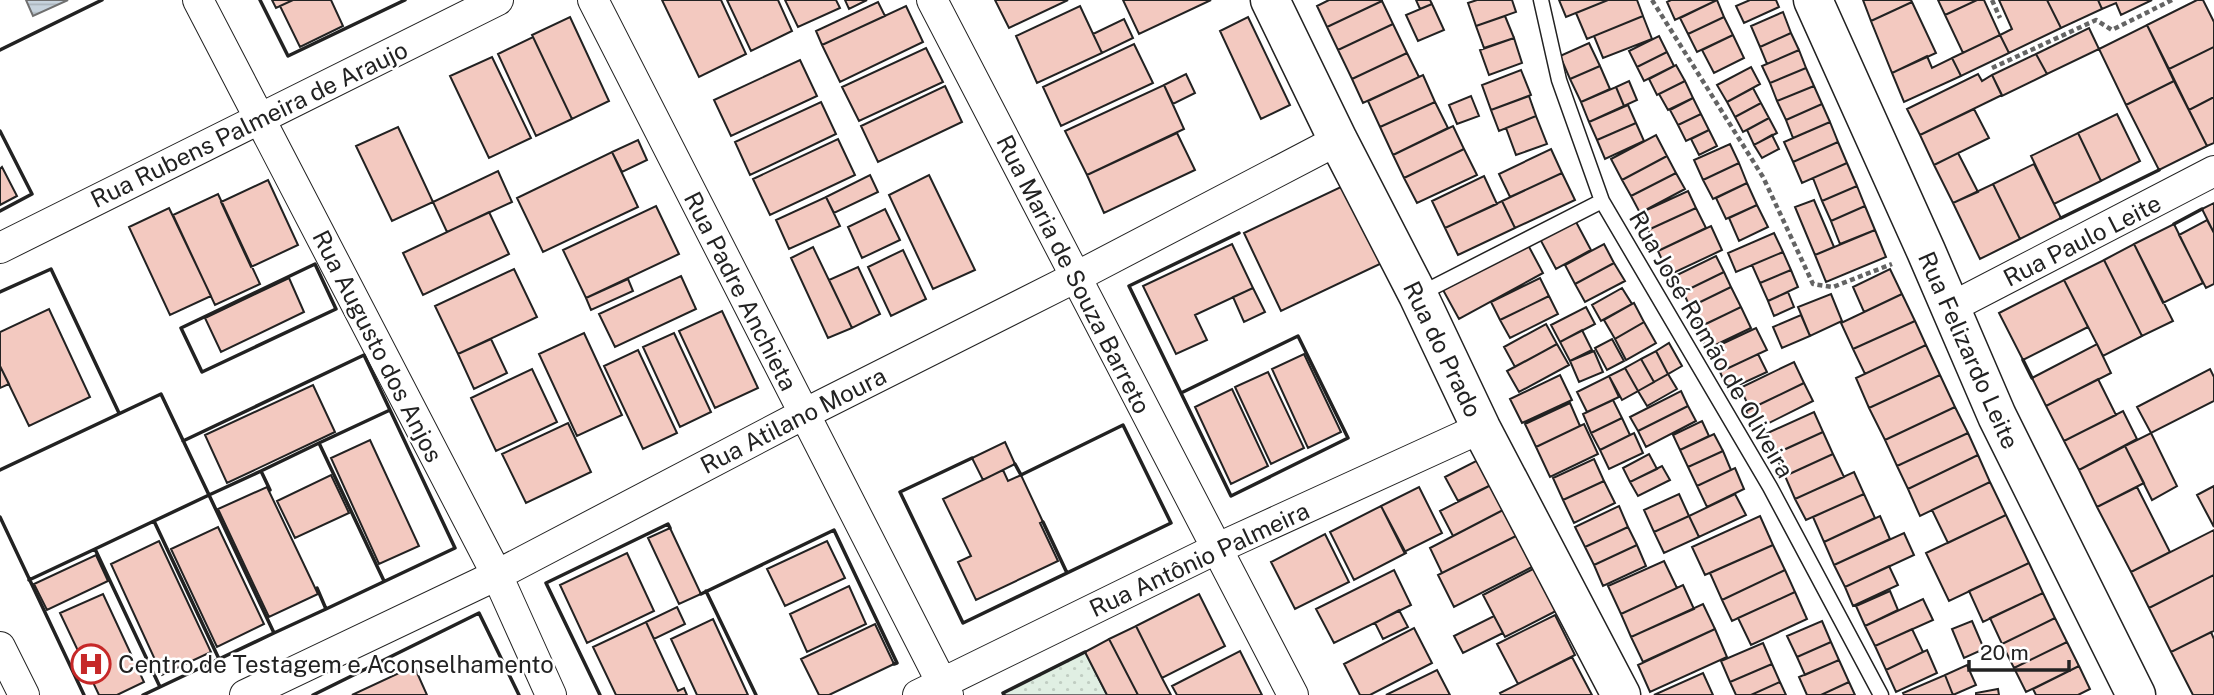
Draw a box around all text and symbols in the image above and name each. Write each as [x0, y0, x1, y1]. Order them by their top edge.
street label: Rua Rubens Palmeira de Araujo [86, 35, 412, 213]
street label: Rua Maria de Souza Barreto [991, 130, 1157, 418]
street label: Rua Padre Anchieta [679, 187, 803, 395]
street label: Rua Paulo Leite [1999, 188, 2165, 292]
street label: Rua José Romão de Oliveira [1624, 206, 1800, 482]
street label: Rua Augusto dos Anjos [307, 225, 449, 467]
street label: Rua Felizardo Leite [1913, 247, 2025, 453]
street label: Rua do Prado [1398, 276, 1488, 422]
street label: Rua Atilano Moura [695, 361, 891, 479]
street label: Rua Antônio Palmeira [1085, 496, 1313, 622]
scale bar [1969, 628, 2069, 672]
text: 20 m [1980, 640, 2029, 665]
hospital icon: Centro de Testagem e Aconselhamento [70, 643, 112, 685]
place label: Centro de Testagem e Aconselhamento [118, 650, 554, 678]

